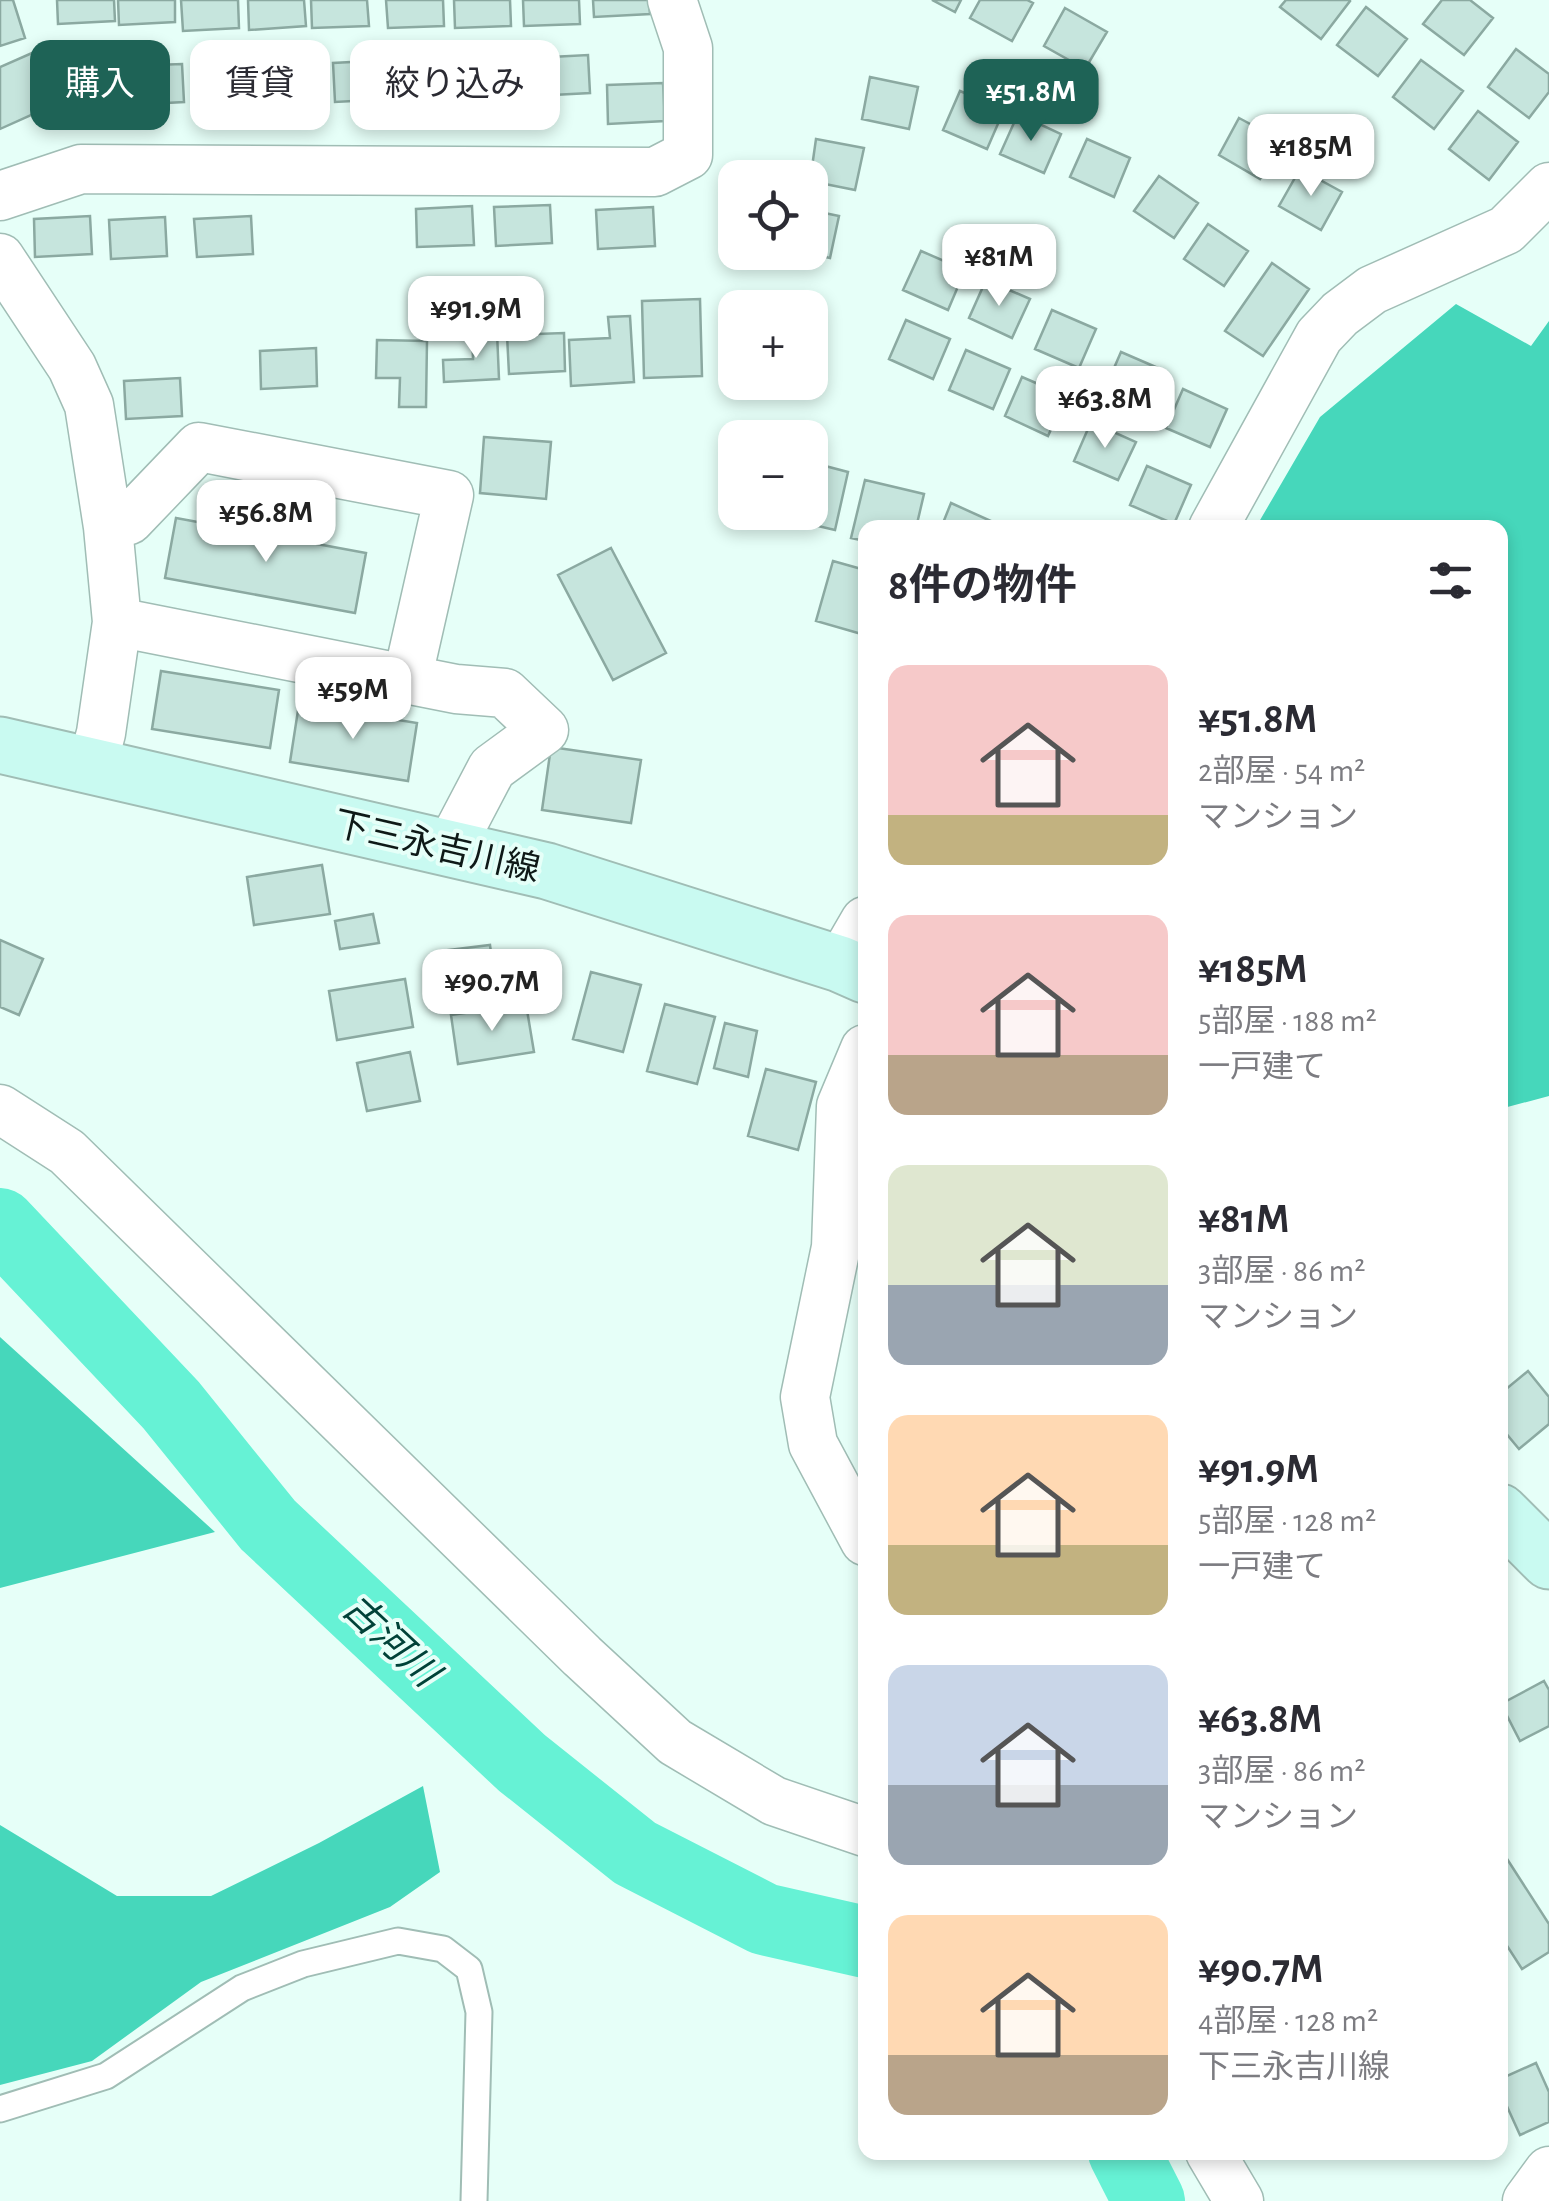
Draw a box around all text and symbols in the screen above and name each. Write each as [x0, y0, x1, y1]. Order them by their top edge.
chip: 購入 [30, 40, 170, 130]
chip: 賃貸 [190, 40, 330, 130]
chip: 絞り込み [350, 40, 560, 130]
pin: ¥51.8M [950, 59, 1112, 144]
text: ¥51.8M [986, 75, 1076, 107]
pin: ¥185M [1241, 114, 1381, 199]
text: ¥185M [1269, 130, 1353, 162]
map controls [718, 160, 828, 530]
button: locate [718, 160, 828, 270]
pin: ¥81M [940, 224, 1058, 309]
text: ¥81M [964, 240, 1034, 272]
pin: ¥91.9M [395, 276, 557, 361]
button: + [718, 290, 828, 400]
text: ¥91.9M [430, 292, 522, 324]
pin: ¥63.8M [1024, 366, 1186, 451]
text: ¥63.8M [1058, 382, 1152, 414]
button: − [718, 420, 828, 530]
pin: ¥56.8M [185, 480, 347, 565]
text: ¥56.8M [219, 496, 313, 528]
icon: filters [1423, 553, 1478, 608]
text: 8件の物件 [888, 565, 1077, 607]
pin: ¥59M [294, 657, 412, 742]
text: ¥59M [317, 673, 389, 705]
text: ¥51.8M [1198, 698, 1317, 740]
icon: home [968, 705, 1088, 825]
text: 2部屋 · 54 m² [1198, 755, 1365, 787]
text: マンション [1198, 801, 1358, 833]
street label: 下三永吉川線 [330, 805, 543, 888]
text: ¥185M [1198, 948, 1308, 990]
pin: ¥90.7M [411, 949, 573, 1034]
icon: home [968, 955, 1088, 1075]
text: ¥90.7M [444, 965, 540, 997]
text: 5部屋 · 188 m² [1198, 1005, 1377, 1037]
text: 一戸建て [1198, 1051, 1326, 1083]
text: ¥81M [1198, 1198, 1289, 1240]
icon: home [968, 1205, 1088, 1325]
text: 3部屋 · 86 m² [1198, 1255, 1365, 1287]
text: マンション [1198, 1301, 1358, 1333]
text: ¥91.9M [1198, 1448, 1319, 1490]
icon: home [968, 1455, 1088, 1575]
text: 5部屋 · 128 m² [1198, 1505, 1376, 1537]
text: 一戸建て [1198, 1551, 1326, 1583]
water label: 古河川 [335, 1587, 449, 1697]
text: ¥63.8M [1198, 1698, 1322, 1740]
icon: home [968, 1705, 1088, 1825]
text: 3部屋 · 86 m² [1198, 1755, 1365, 1787]
text: マンション [1198, 1801, 1358, 1833]
text: ¥90.7M [1198, 1948, 1324, 1990]
icon: home [968, 1955, 1088, 2075]
text: 4部屋 · 128 m² [1198, 2005, 1378, 2037]
text: 下三永吉川線 [1198, 2051, 1390, 2083]

